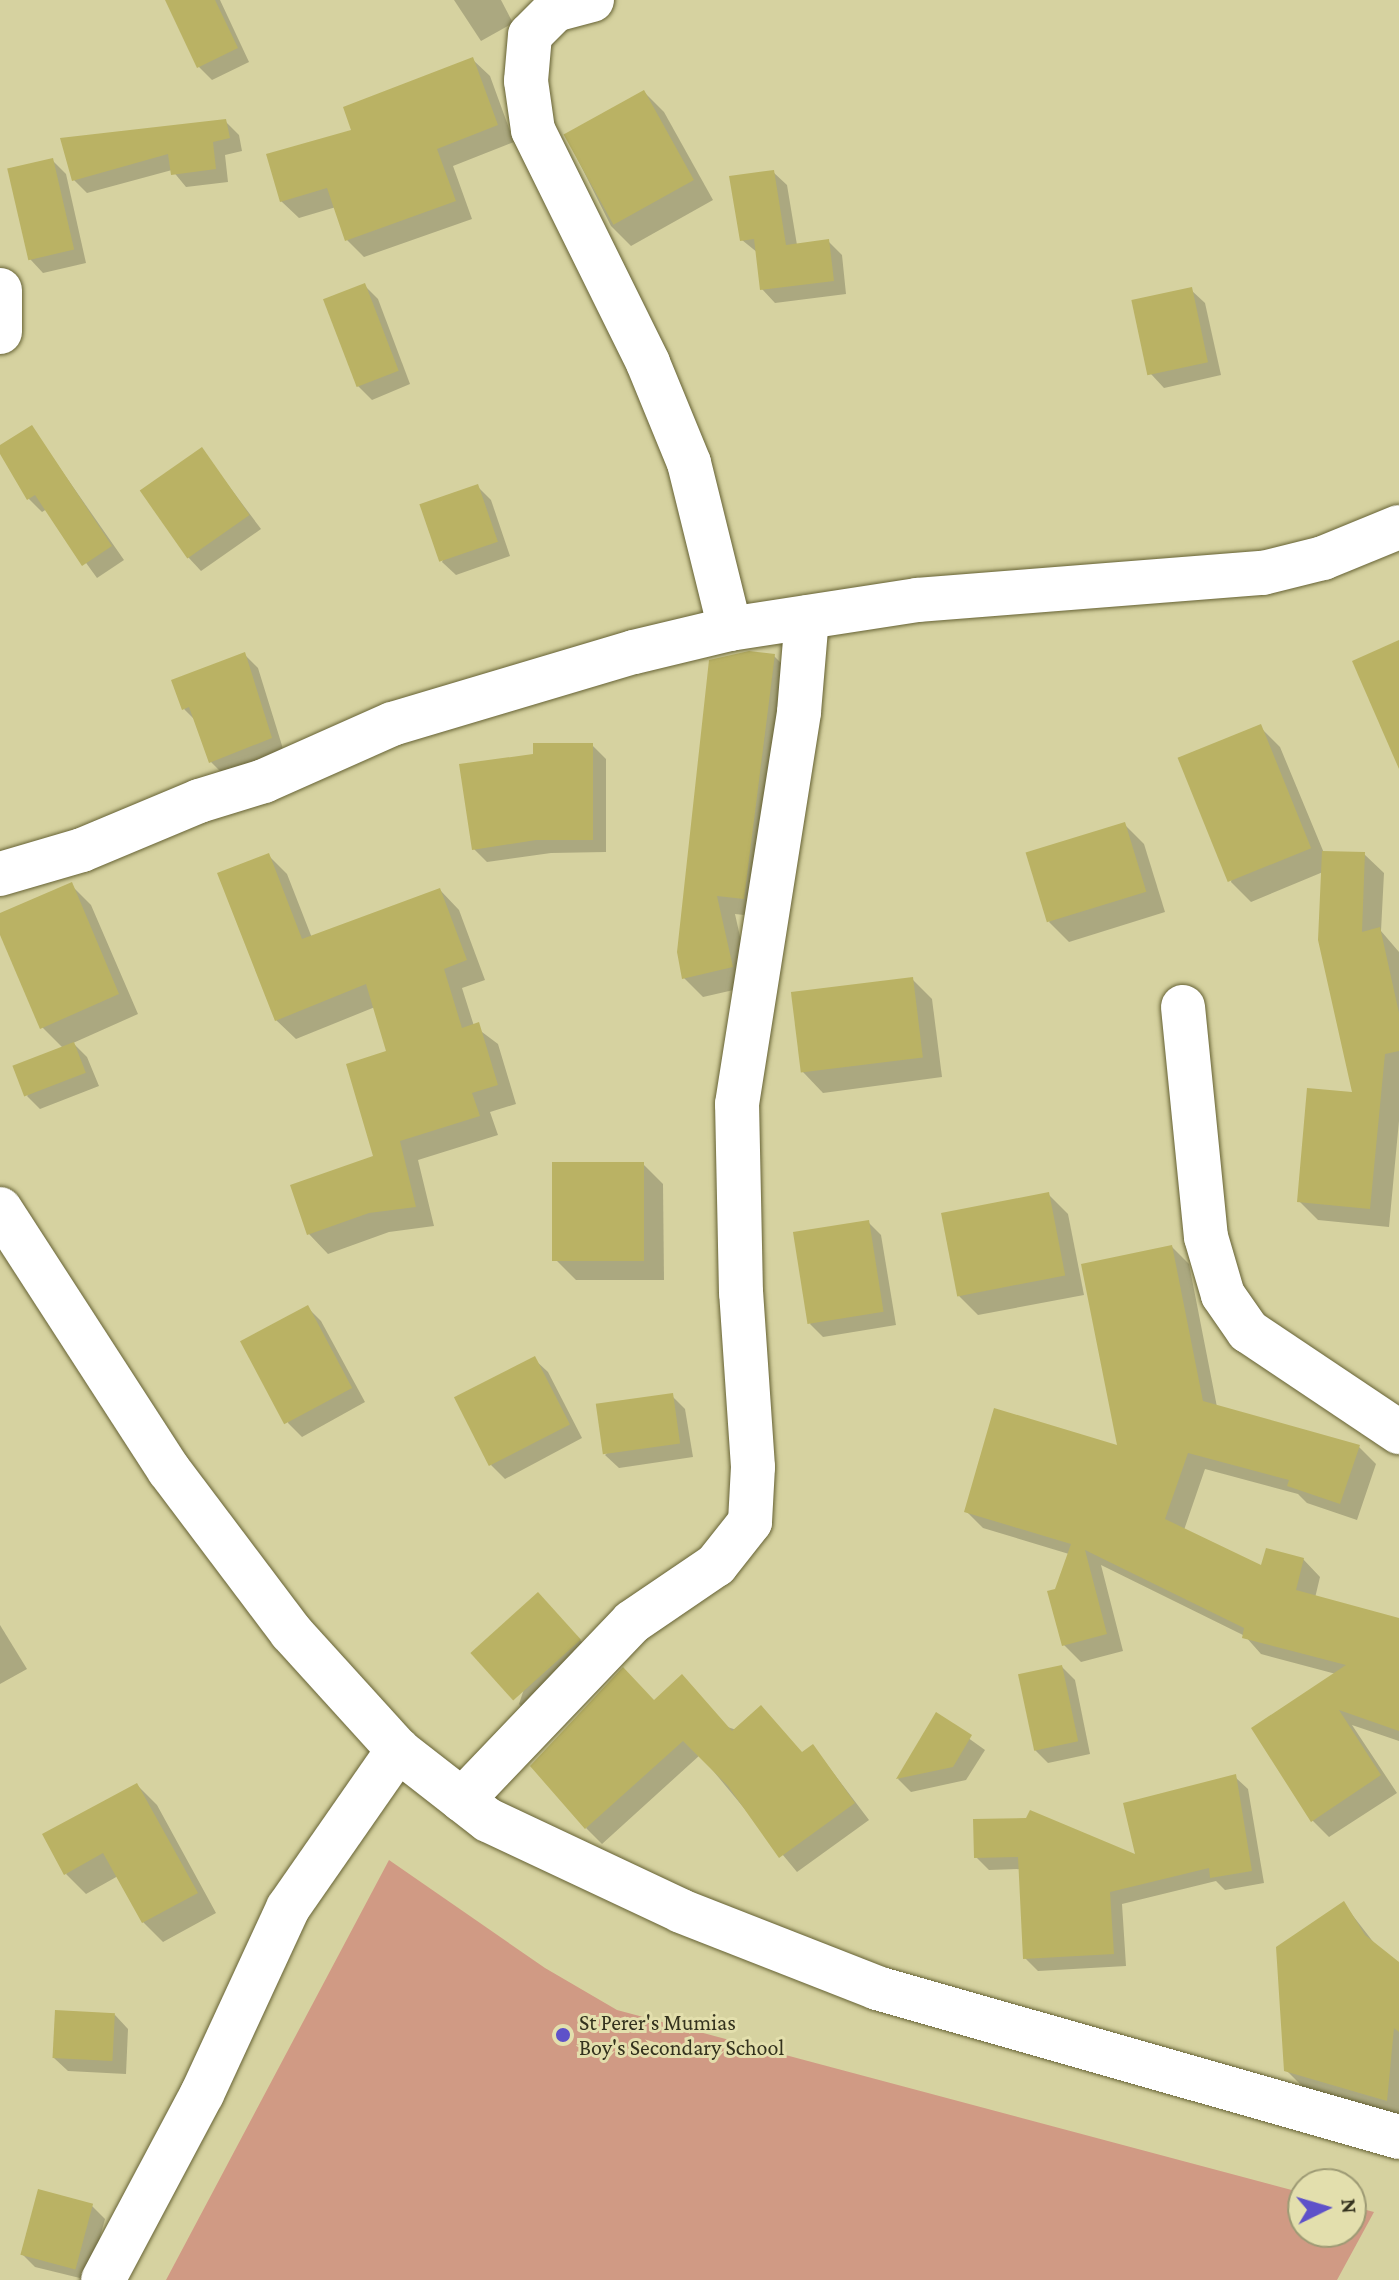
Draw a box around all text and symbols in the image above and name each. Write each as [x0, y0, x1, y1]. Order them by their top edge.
place label: St Perer's Mumias Boy's Secondary School [579, 2009, 784, 2060]
marker: St Perer's Mumias Boy's Secondary School [554, 2026, 572, 2044]
north arrow [1287, 2168, 1367, 2248]
text: N [1336, 2197, 1363, 2215]

